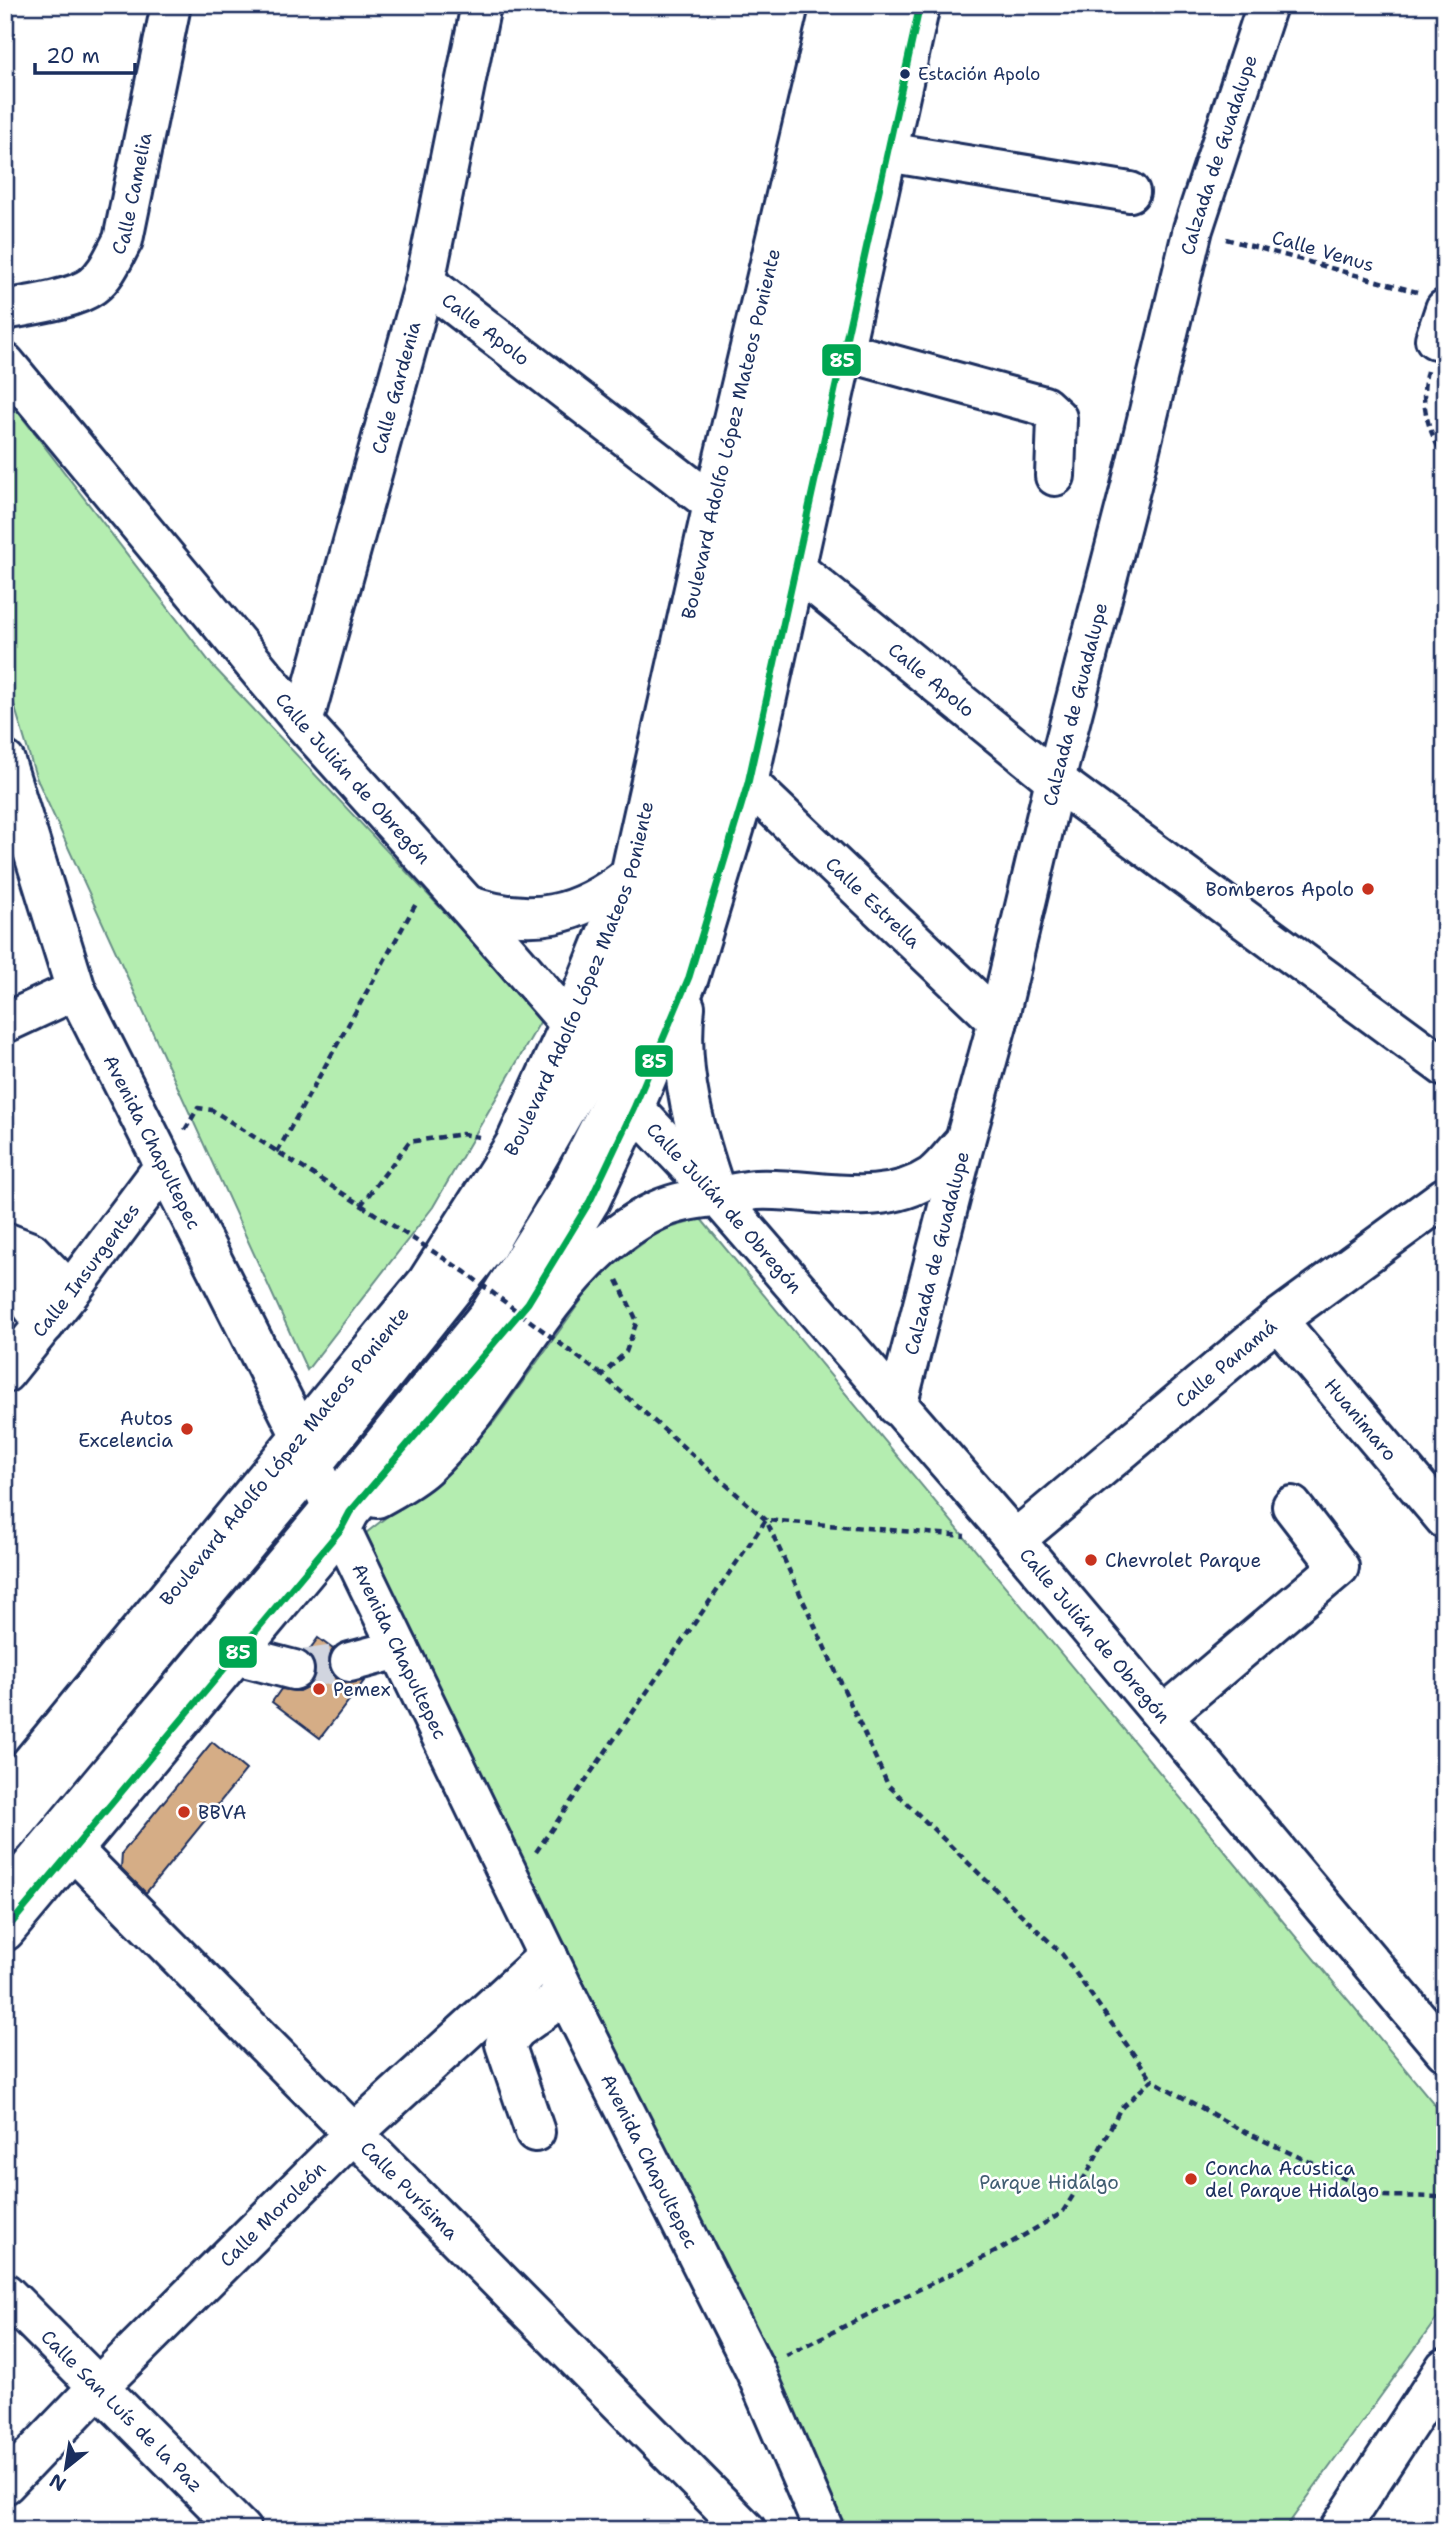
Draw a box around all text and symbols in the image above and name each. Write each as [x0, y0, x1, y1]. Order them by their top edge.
scale bar [35, 32, 135, 76]
text: 20 m [46, 42, 100, 70]
street label: Calzada de Guadalupe [1175, 51, 1262, 258]
place label: Estación Apolo [918, 63, 1040, 85]
marker: Estación Apolo [898, 67, 912, 81]
street label: Calle Camelia [105, 130, 157, 259]
street label: Calle Venus [1269, 224, 1377, 278]
street label: Boulevard Adolfo López Mateos Poniente [675, 246, 785, 621]
street label: Calle Apolo [437, 287, 535, 371]
street label: Calle Gardenia [366, 318, 426, 457]
line badge: 85 [821, 343, 862, 377]
text: 85 [829, 348, 855, 373]
street label: Calzada de Guadalupe [1037, 600, 1113, 809]
street label: Calle Apolo [883, 637, 980, 722]
street label: Calle Julián de Obregón [270, 687, 436, 869]
street label: Boulevard Adolfo López Mateos Poniente [498, 799, 659, 1161]
street label: Calle Estrella [821, 851, 926, 954]
place label: Bomberos Apolo [1205, 877, 1354, 902]
marker: Bomberos Apolo [1360, 881, 1376, 897]
line badge: 85 [634, 1044, 674, 1078]
text: 85 [641, 1049, 667, 1074]
street label: Avenida Chapultepec [98, 1050, 207, 1234]
street label: Calle Julián de Obregón [641, 1117, 808, 1298]
street label: Calzada de Guadalupe [898, 1148, 974, 1357]
street label: Calle Insurgentes [26, 1198, 145, 1342]
street label: Boulevard Adolfo López Mateos Poniente [154, 1301, 414, 1611]
street label: Calle Panamá [1170, 1313, 1282, 1413]
street label: Huanimaro [1319, 1373, 1403, 1466]
place label: Autos Excelencia [78, 1406, 173, 1453]
marker: Autos Excelencia [179, 1421, 195, 1437]
street label: Calle Julián de Obregón [1014, 1543, 1176, 1728]
place label: Chevrolet Parque [1105, 1548, 1261, 1573]
marker: Chevrolet Parque [1083, 1552, 1099, 1568]
street label: Avenida Chapultepec [347, 1559, 453, 1743]
line badge: 85 [218, 1635, 258, 1669]
text: 85 [225, 1640, 251, 1665]
place label: Pemex [333, 1677, 391, 1702]
marker: Pemex [311, 1681, 327, 1697]
place label: BBVA [198, 1800, 247, 1825]
marker: BBVA [176, 1804, 192, 1820]
street label: Avenida Chapultepec [596, 2069, 704, 2253]
street label: Calle Purísima [355, 2136, 464, 2245]
street label: Calle Moroleón [214, 2156, 331, 2272]
place label: Concha Acustica del Parque Hidalgo [1205, 2156, 1379, 2203]
park label: Parque Hidalgo [979, 2170, 1119, 2195]
marker: Concha Acustica del Parque Hidalgo [1183, 2171, 1199, 2187]
street label: Calle San Luís de la Paz [36, 2324, 209, 2497]
north arrow [32, 2434, 102, 2504]
text: N [45, 2468, 71, 2497]

